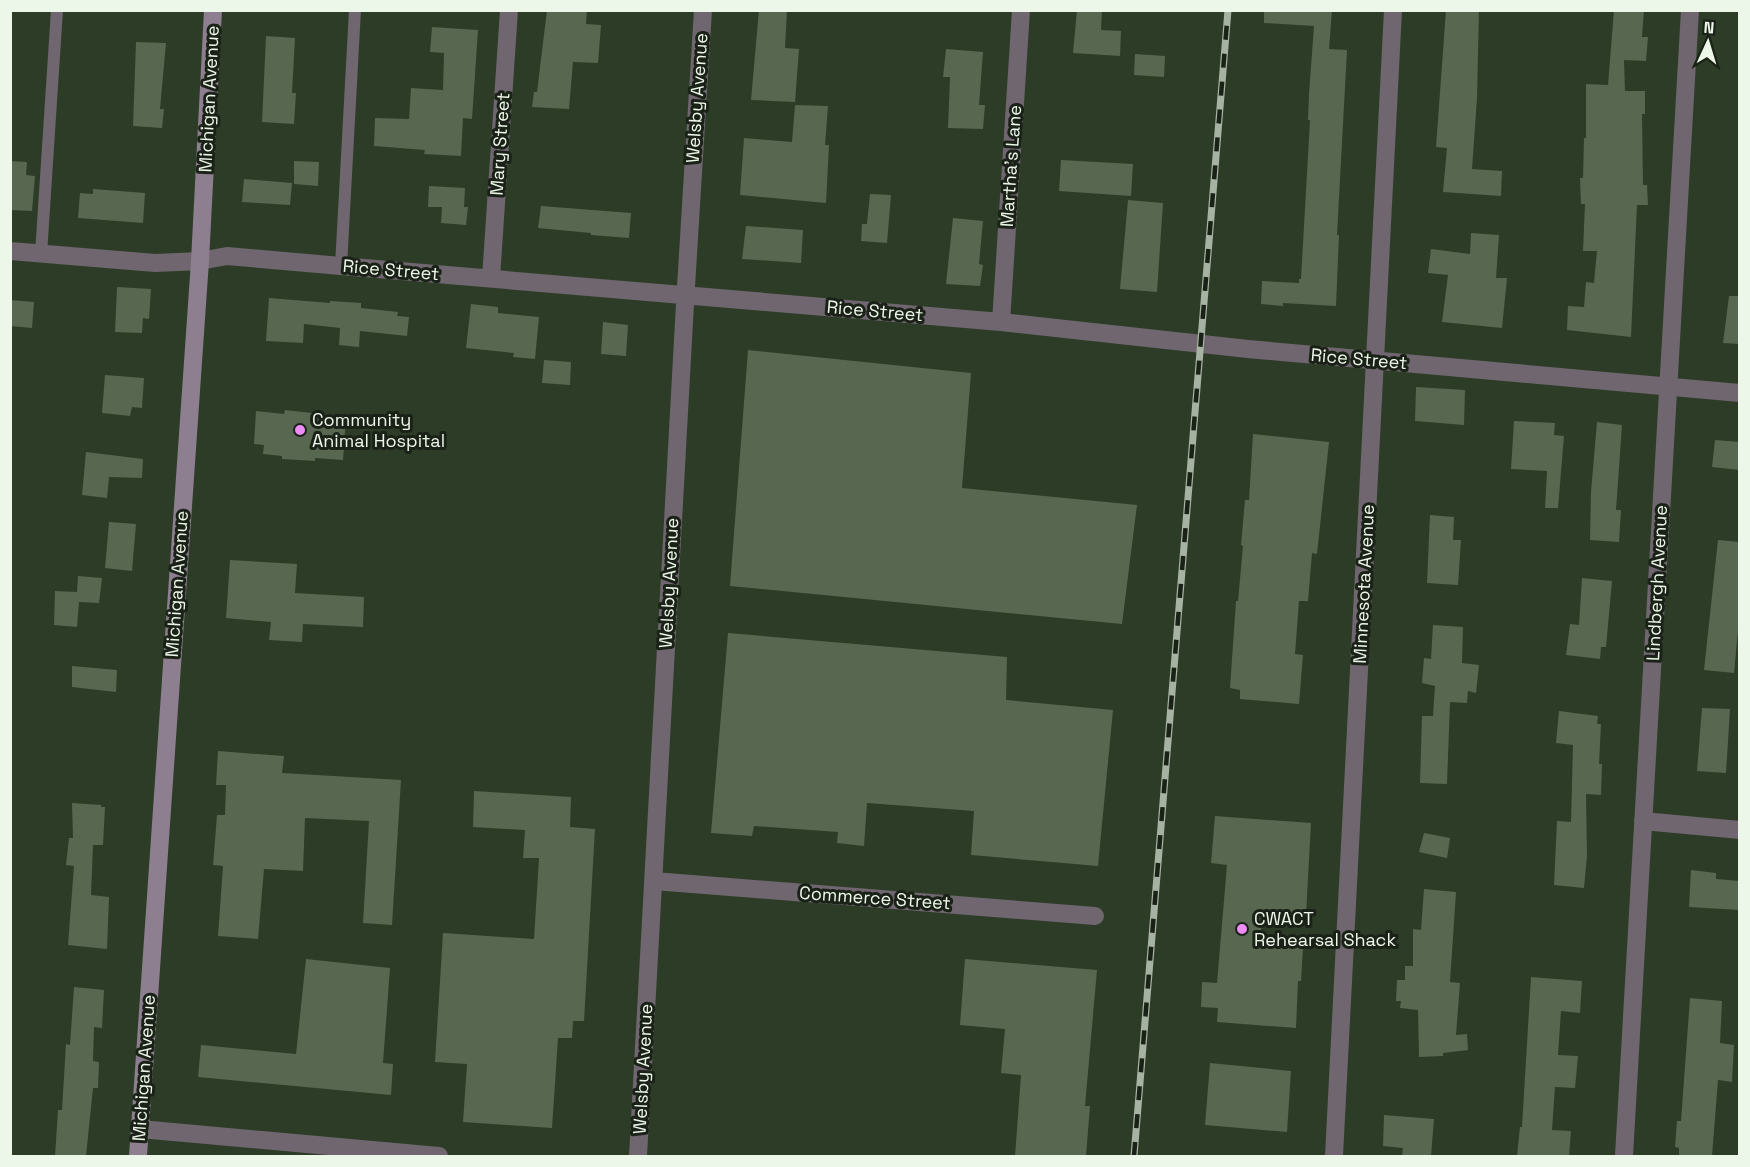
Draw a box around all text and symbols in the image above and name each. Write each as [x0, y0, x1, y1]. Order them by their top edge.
north arrow [1678, 12, 1738, 72]
text: N [1703, 17, 1715, 38]
street label: Michigan Avenue [193, 25, 224, 173]
street label: Welsby Avenue [680, 32, 713, 164]
street label: Mary Street [484, 92, 515, 196]
street label: Martha's Lane [995, 104, 1026, 228]
street label: Rice Street [342, 254, 440, 285]
street label: Rice Street [826, 295, 924, 326]
street label: Rice Street [1310, 343, 1408, 374]
place label: Community Animal Hospital [312, 408, 445, 452]
marker: Community Animal Hospital [293, 423, 307, 437]
street label: Minnesota Avenue [1348, 504, 1379, 664]
street label: Lindbergh Avenue [1641, 504, 1672, 662]
street label: Michigan Avenue [160, 510, 193, 658]
street label: Welsby Avenue [654, 517, 683, 649]
street label: Commerce Street [799, 881, 952, 914]
place label: CWACT Rehearsal Shack [1254, 907, 1396, 951]
marker: CWACT Rehearsal Shack [1235, 922, 1249, 936]
street label: Michigan Avenue [127, 994, 160, 1142]
street label: Welsby Avenue [628, 1003, 657, 1135]

